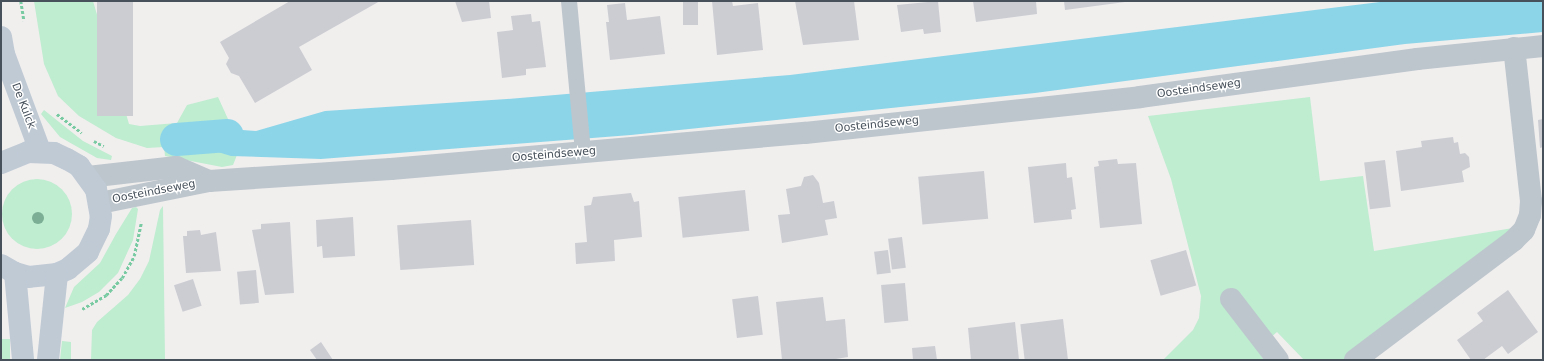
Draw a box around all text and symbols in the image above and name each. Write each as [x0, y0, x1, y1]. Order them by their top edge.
street label: Oosteindseweg [1156, 77, 1242, 101]
street label: De Kulck [8, 81, 38, 131]
street label: Oosteindseweg [834, 114, 920, 136]
street label: Oosteindseweg [511, 145, 597, 165]
street label: Oosteindseweg [111, 177, 197, 207]

